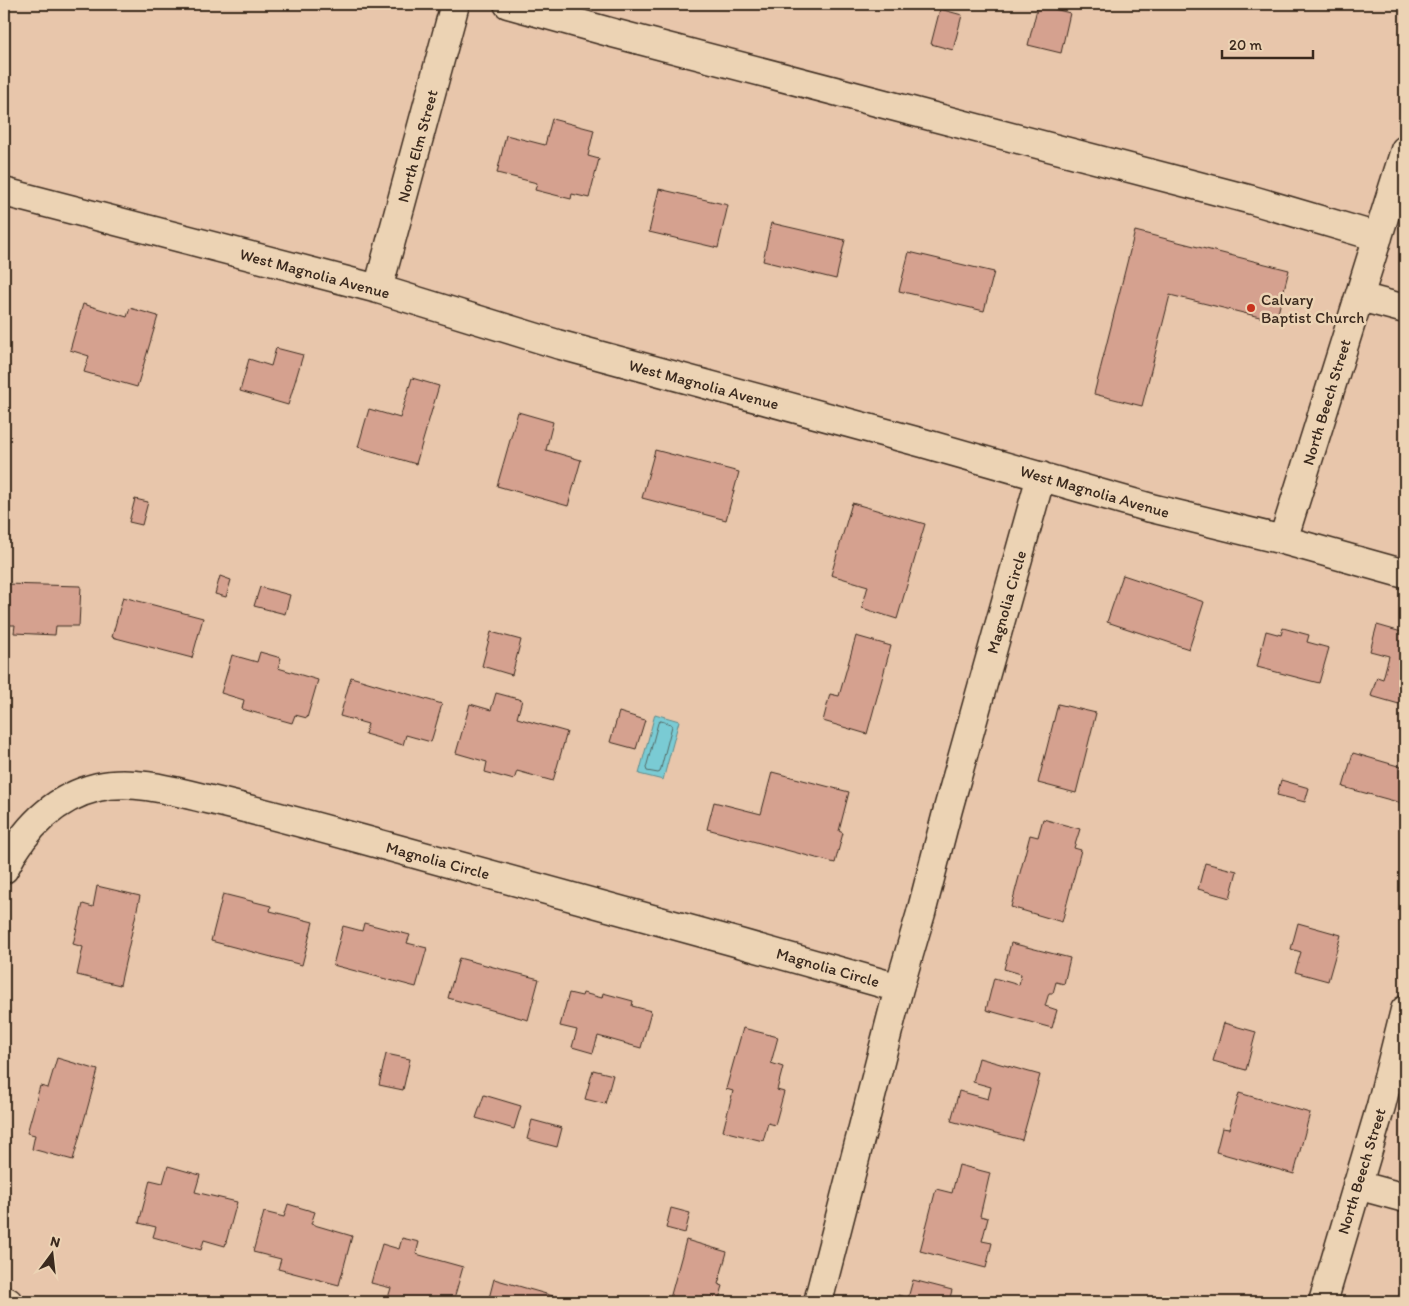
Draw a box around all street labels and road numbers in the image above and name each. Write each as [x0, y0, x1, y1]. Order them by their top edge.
street label: North Elm Street [393, 88, 442, 205]
street label: West Magnolia Avenue [238, 244, 392, 303]
street label: North Beech Street [1298, 337, 1355, 467]
street label: West Magnolia Avenue [627, 355, 781, 414]
street label: West Magnolia Avenue [1018, 461, 1172, 522]
street label: Magnolia Circle [983, 548, 1030, 656]
street label: Magnolia Circle [384, 838, 492, 884]
street label: Magnolia Circle [774, 944, 882, 991]
street label: North Beech Street [1333, 1106, 1390, 1236]

